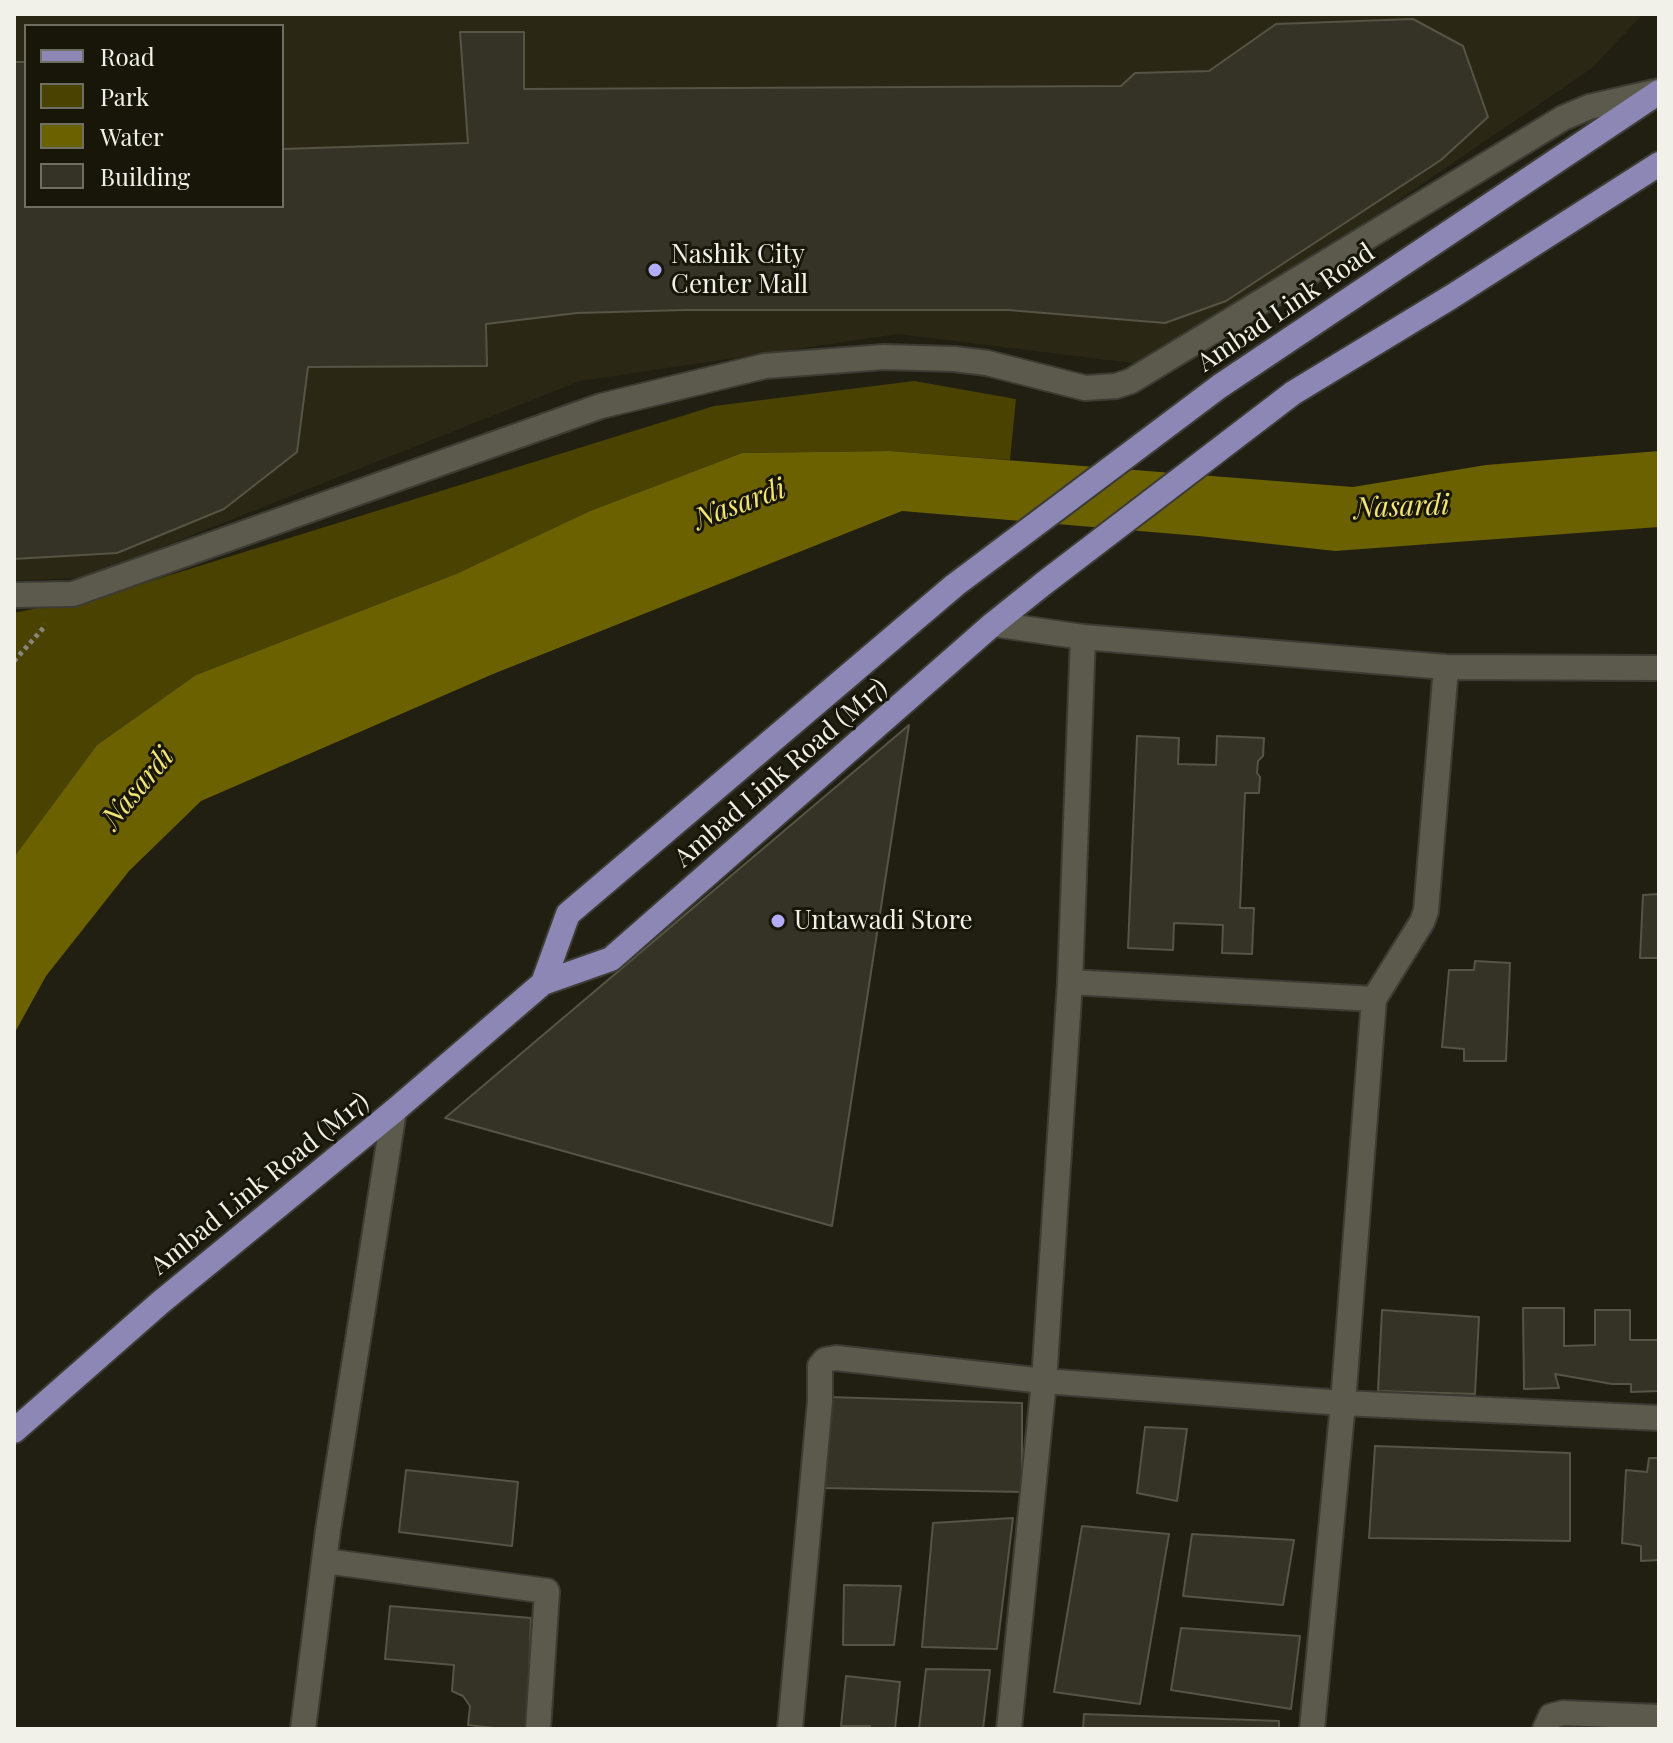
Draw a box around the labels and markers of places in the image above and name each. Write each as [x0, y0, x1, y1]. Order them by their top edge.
place label: Nashik City Center Mall [671, 239, 808, 300]
marker: Nashik City Center Mall [646, 261, 664, 279]
place label: Untawadi Store [794, 905, 973, 937]
marker: Untawadi Store [769, 912, 787, 930]

